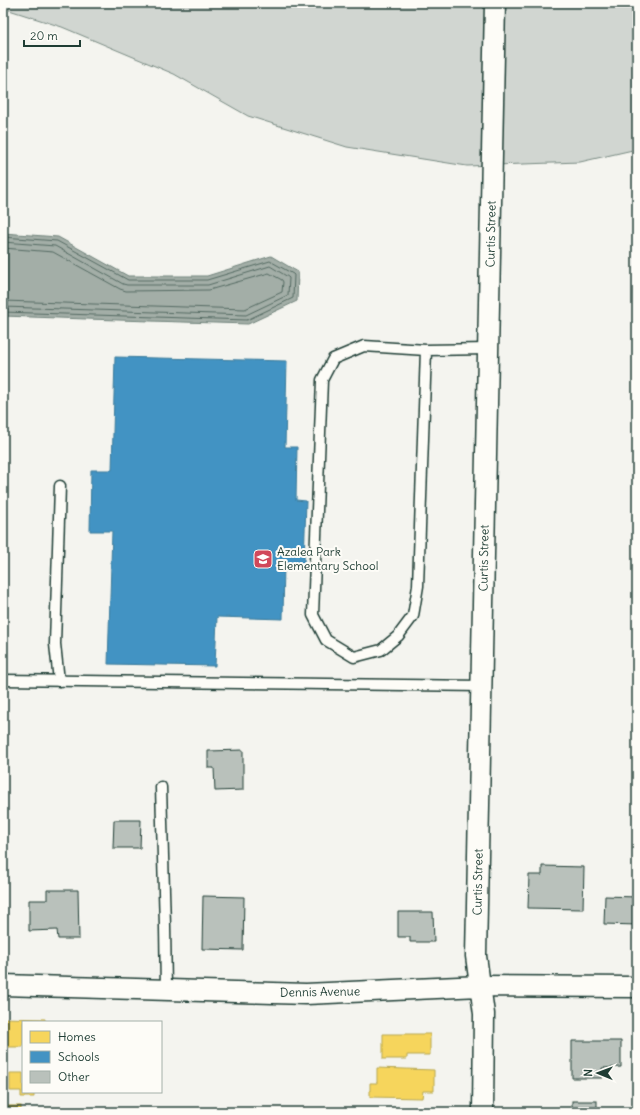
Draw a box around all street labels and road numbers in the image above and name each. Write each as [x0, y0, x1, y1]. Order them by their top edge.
street label: Curtis Street [482, 201, 499, 267]
street label: Curtis Street [475, 525, 492, 591]
street label: Curtis Street [469, 849, 486, 915]
street label: Dennis Avenue [280, 983, 360, 1000]

